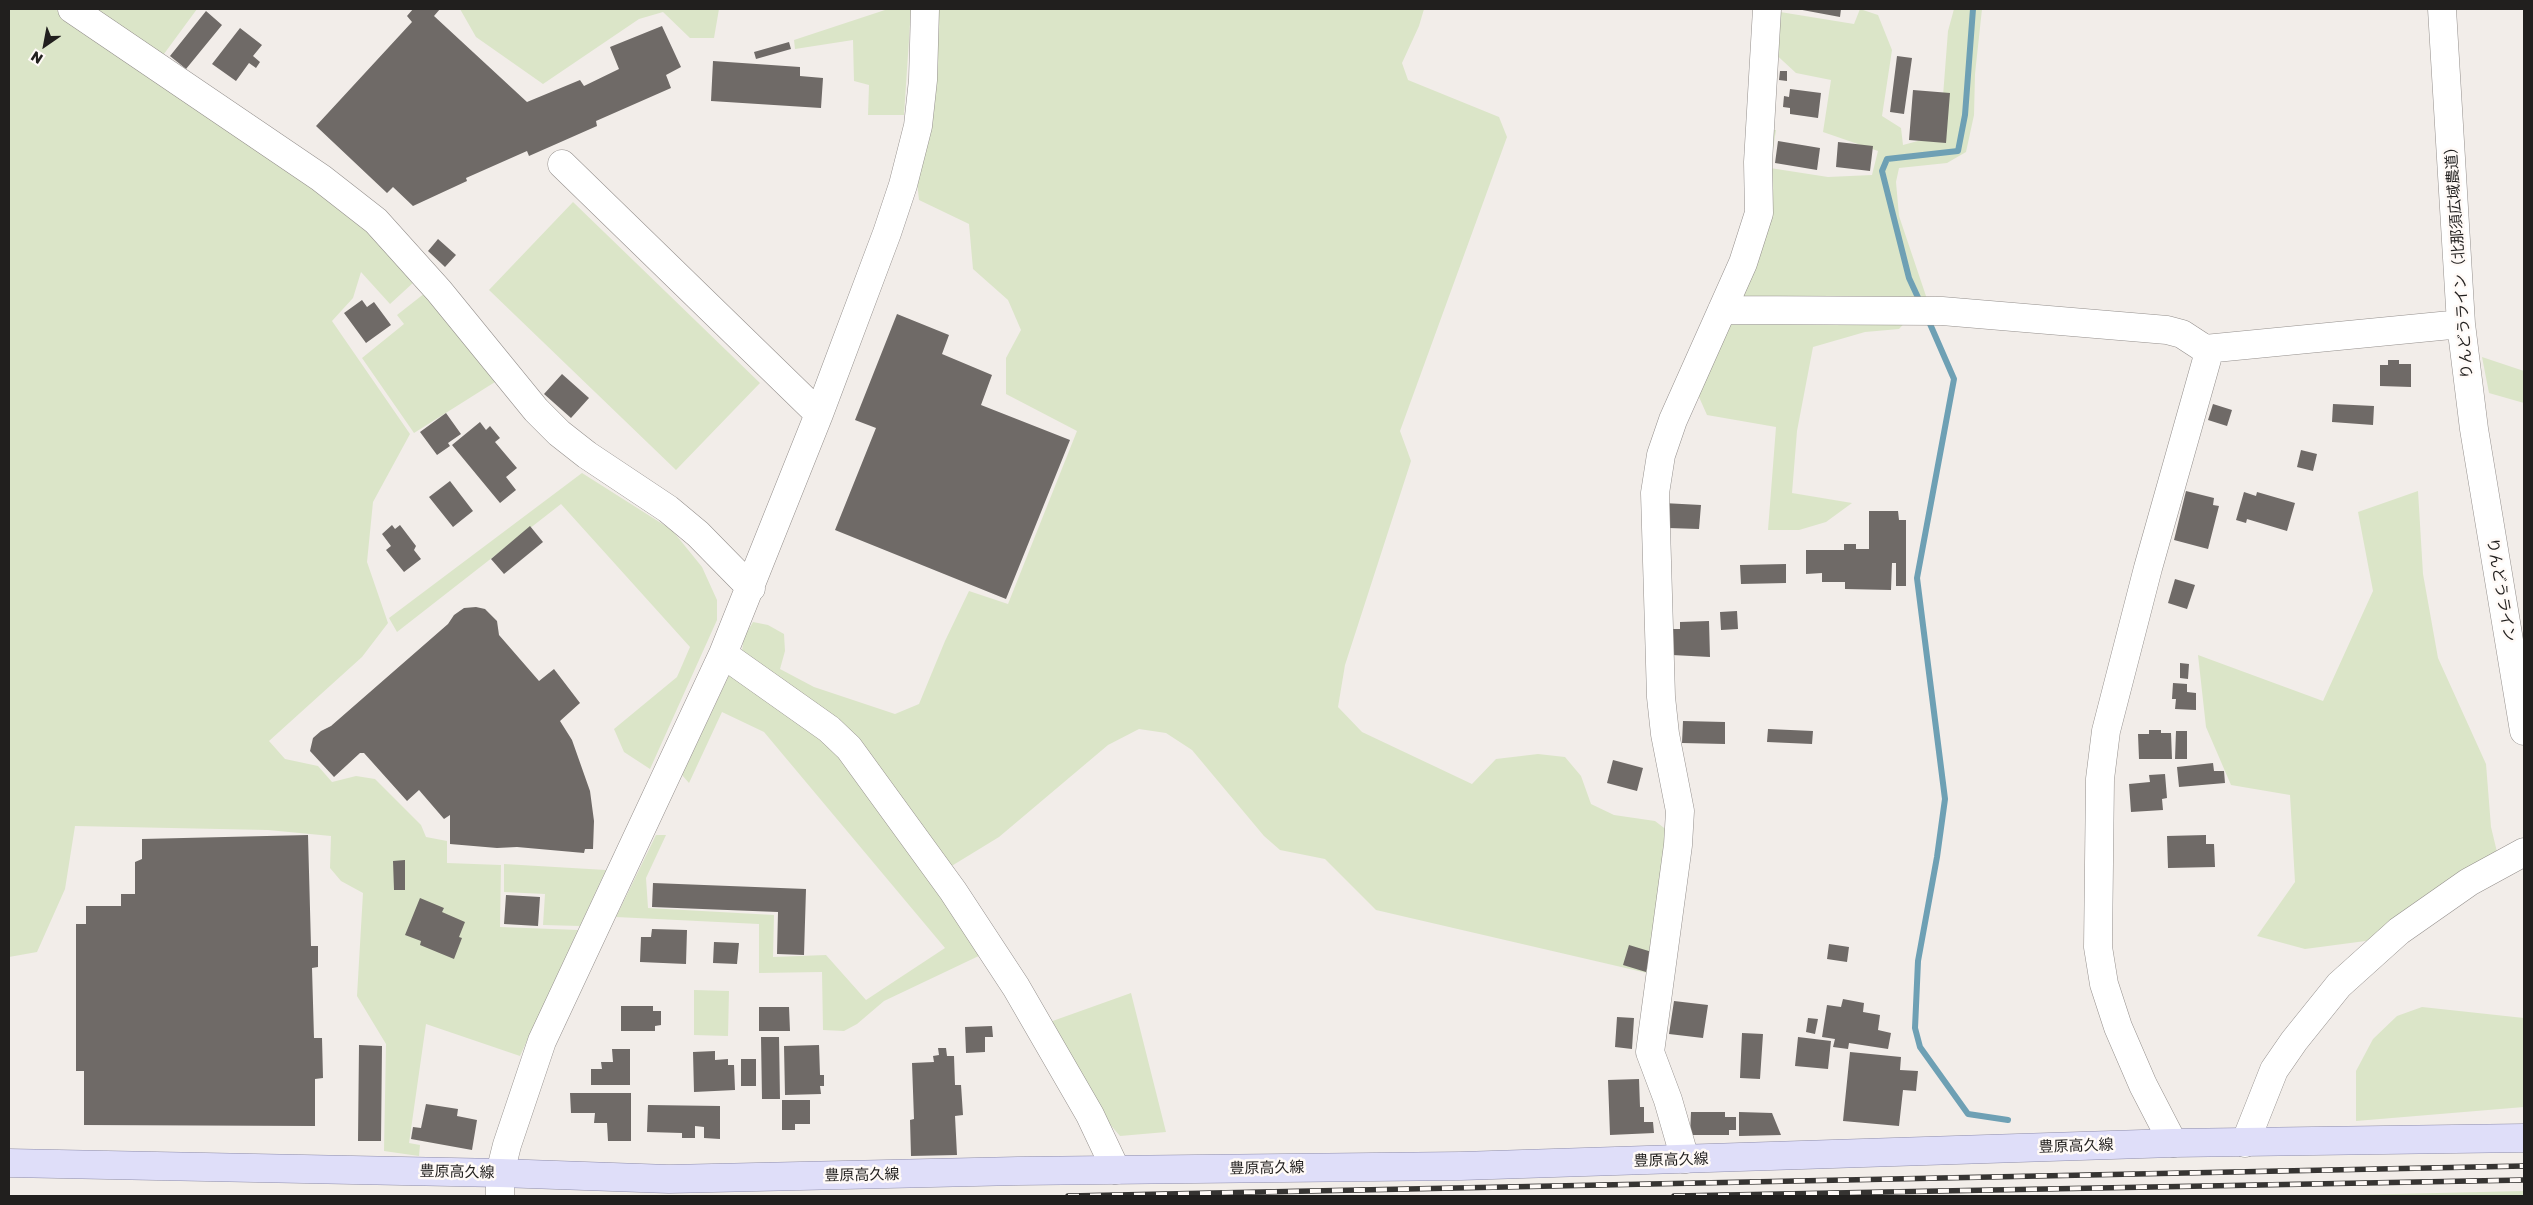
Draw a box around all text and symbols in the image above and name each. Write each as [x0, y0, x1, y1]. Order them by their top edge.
north arrow [20, 20, 70, 70]
text: N [27, 48, 46, 68]
street label: りんどうライン（北那須広域農道） [2442, 139, 2476, 379]
street label: りんどうライン [2483, 537, 2519, 643]
street label: 豊原高久線 [2038, 1136, 2114, 1156]
street label: 豊原高久線 [1633, 1150, 1709, 1170]
street label: 豊原高久線 [1229, 1158, 1305, 1178]
street label: 豊原高久線 [419, 1162, 495, 1182]
street label: 豊原高久線 [824, 1165, 900, 1185]

